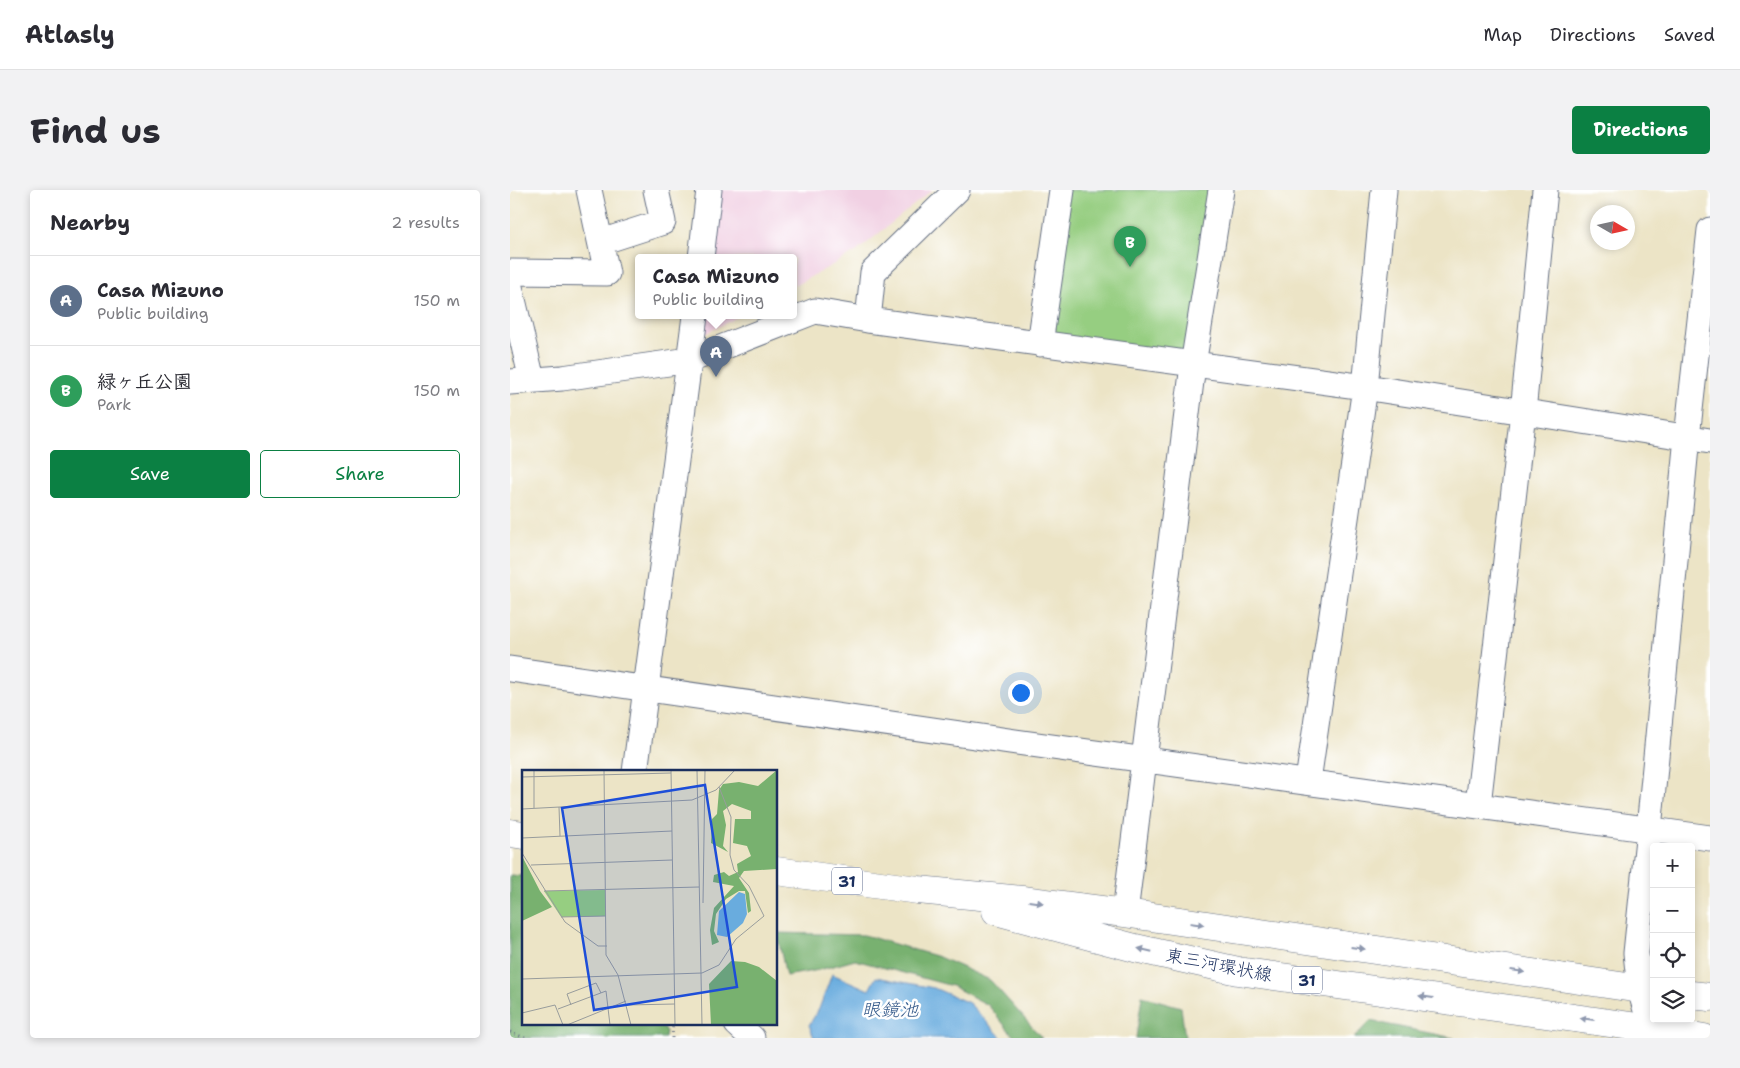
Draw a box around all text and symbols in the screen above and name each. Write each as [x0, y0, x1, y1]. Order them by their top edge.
text: Atlasly [25, 19, 115, 51]
text: Map [1484, 23, 1522, 47]
text: Directions [1550, 23, 1636, 47]
text: Saved [1664, 23, 1715, 47]
button: Directions [1572, 106, 1710, 154]
text: Find us [30, 107, 161, 154]
north arrow [1590, 205, 1635, 250]
text: Nearby [50, 209, 130, 237]
text: 2 results [391, 212, 460, 233]
pin: B [1114, 226, 1146, 267]
popup [635, 254, 797, 319]
text: Casa Mizuno [653, 264, 779, 289]
text: Casa Mizuno [97, 278, 224, 303]
text: Public building [653, 289, 764, 310]
text: A [60, 290, 72, 311]
text: 150 m [413, 290, 460, 311]
text: Public building [97, 303, 209, 324]
pin: A [700, 336, 732, 377]
text: 緑ヶ丘公園 [97, 369, 192, 394]
text: B [61, 380, 71, 401]
text: 150 m [413, 380, 460, 401]
text: Park [97, 394, 131, 415]
button: Save [50, 450, 250, 498]
button: Share [260, 450, 460, 498]
your location [1008, 680, 1034, 706]
inset map [522, 770, 778, 1026]
map controls [1650, 843, 1695, 1023]
button: + [1650, 843, 1695, 888]
road number: 31 [832, 868, 862, 894]
button: − [1650, 888, 1695, 933]
one-way arrow [1028, 898, 1044, 906]
one-way arrow [1189, 920, 1205, 928]
button: locate [1650, 933, 1695, 978]
street label: 東三河環状線 [1164, 943, 1274, 987]
one-way arrow [1350, 944, 1366, 952]
one-way arrow [1137, 946, 1152, 954]
road number: 31 [1292, 966, 1322, 994]
one-way arrow [1511, 967, 1527, 975]
button: layers [1650, 978, 1695, 1023]
one-way arrow [1417, 993, 1433, 1001]
water label: 眼鏡池 [861, 997, 919, 1022]
one-way arrow [1578, 1015, 1594, 1023]

